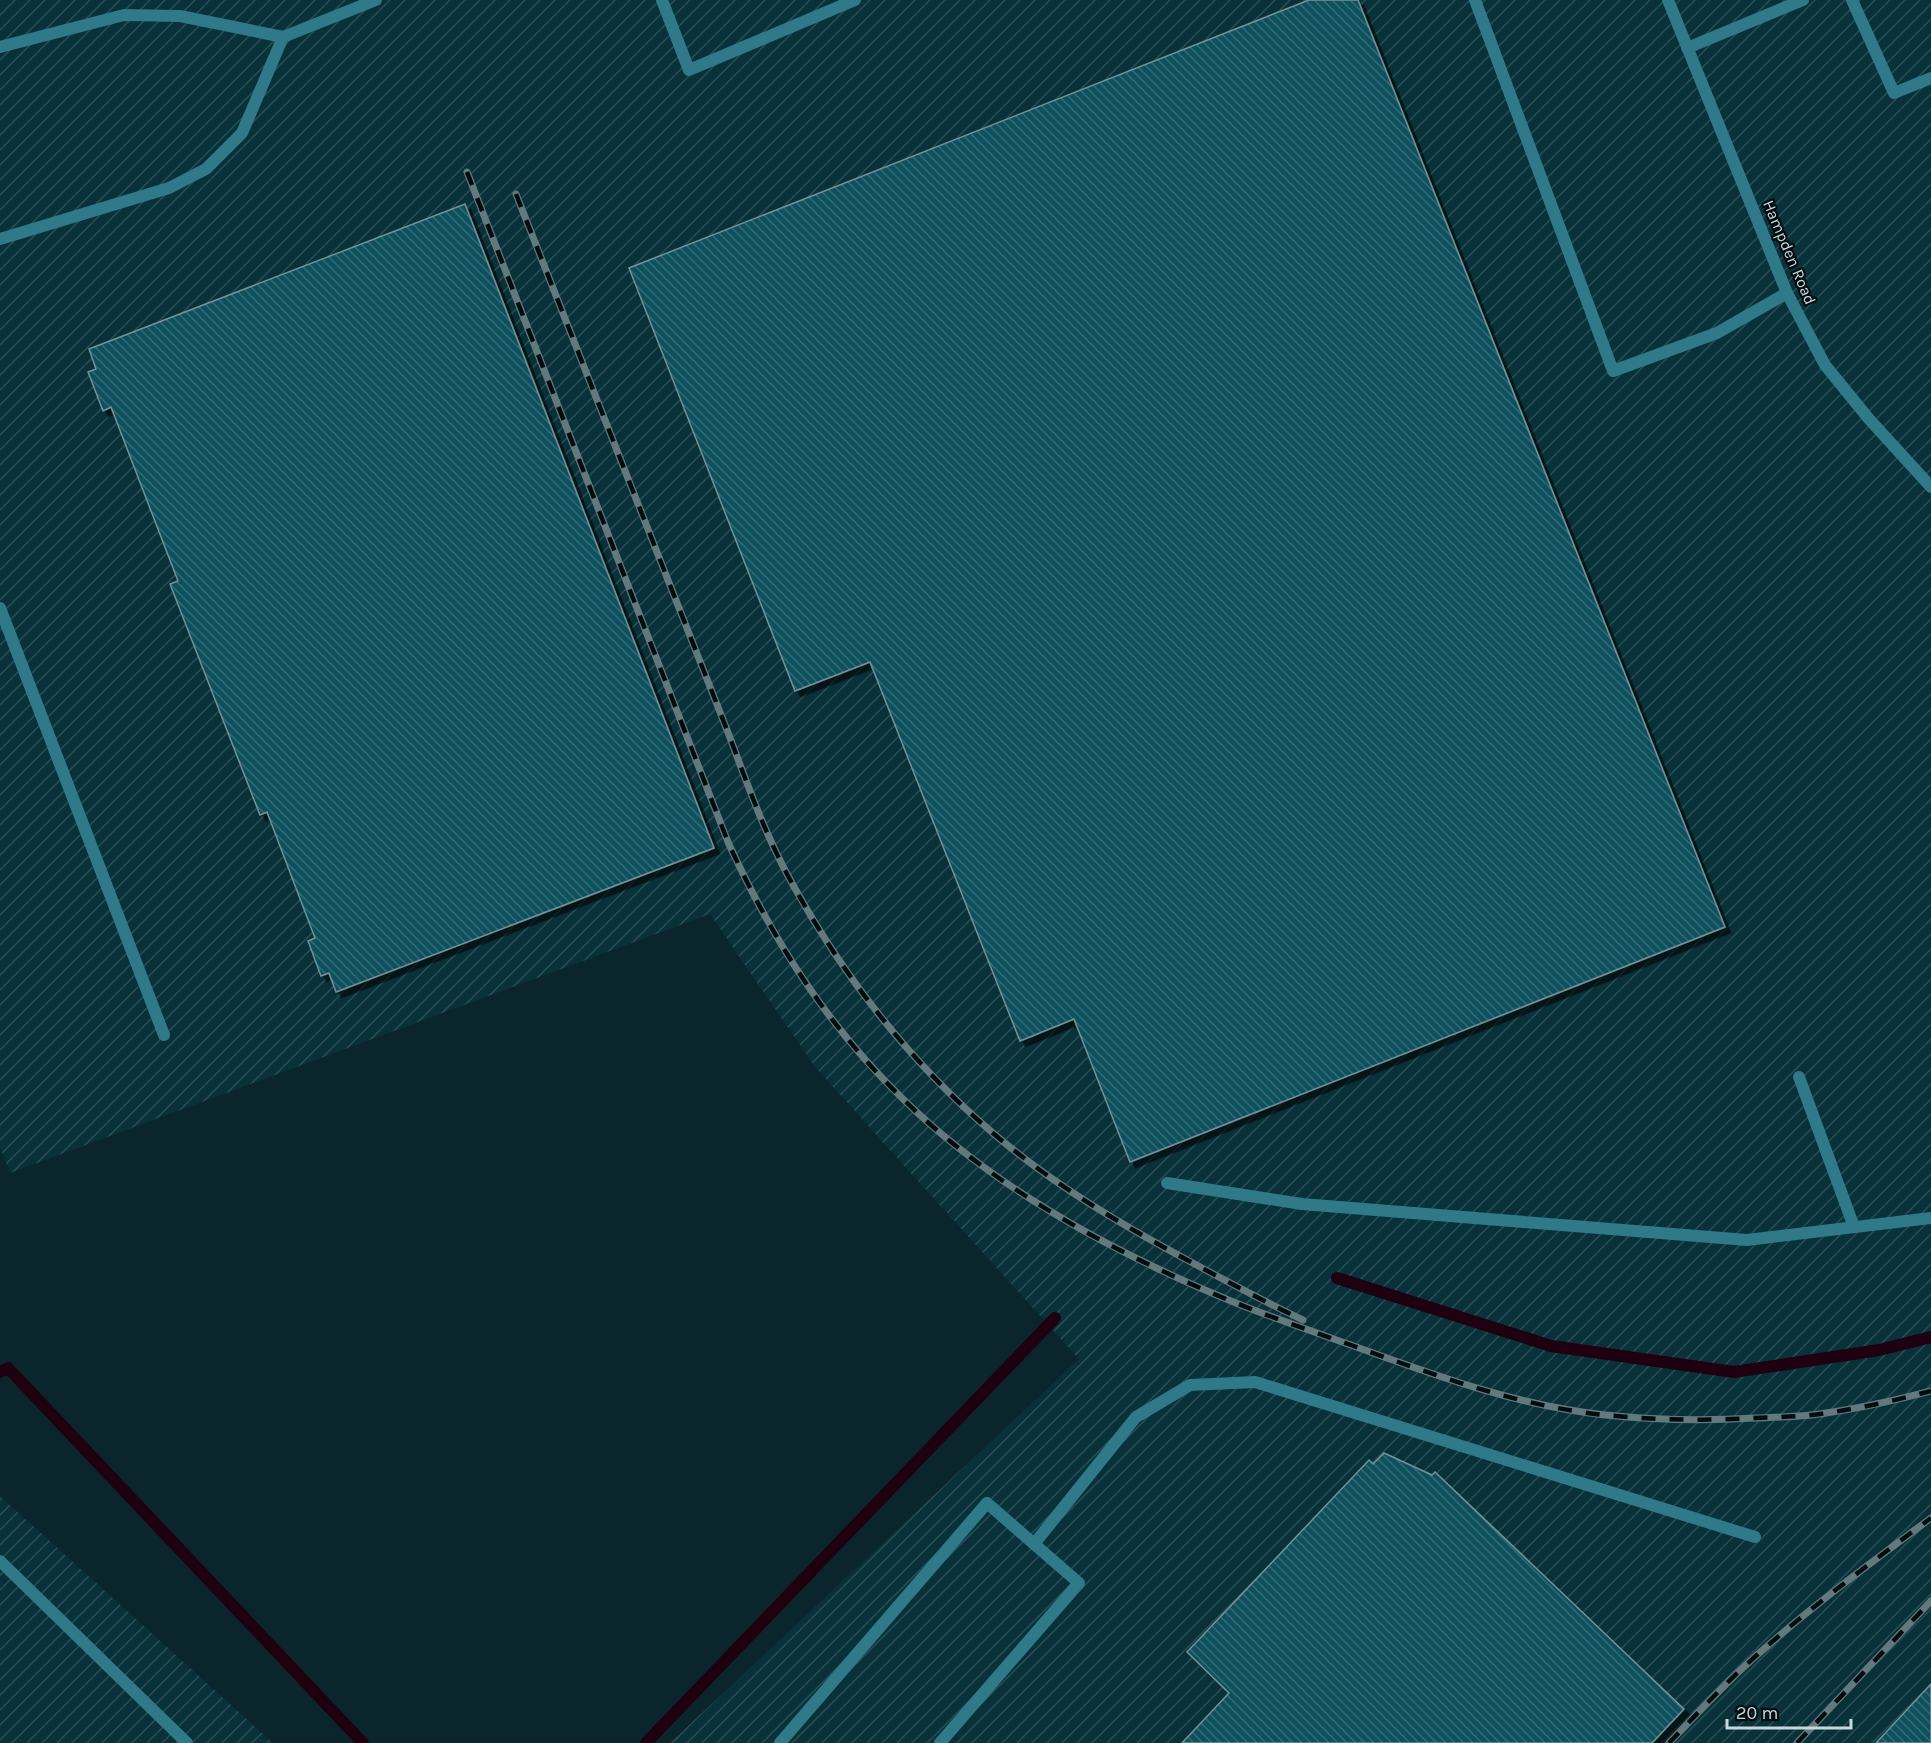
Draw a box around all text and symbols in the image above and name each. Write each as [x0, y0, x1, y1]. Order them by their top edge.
street label: Hampden Road [1759, 197, 1820, 307]
scale bar [1727, 1692, 1852, 1730]
text: 20 m [1736, 1702, 1778, 1724]

